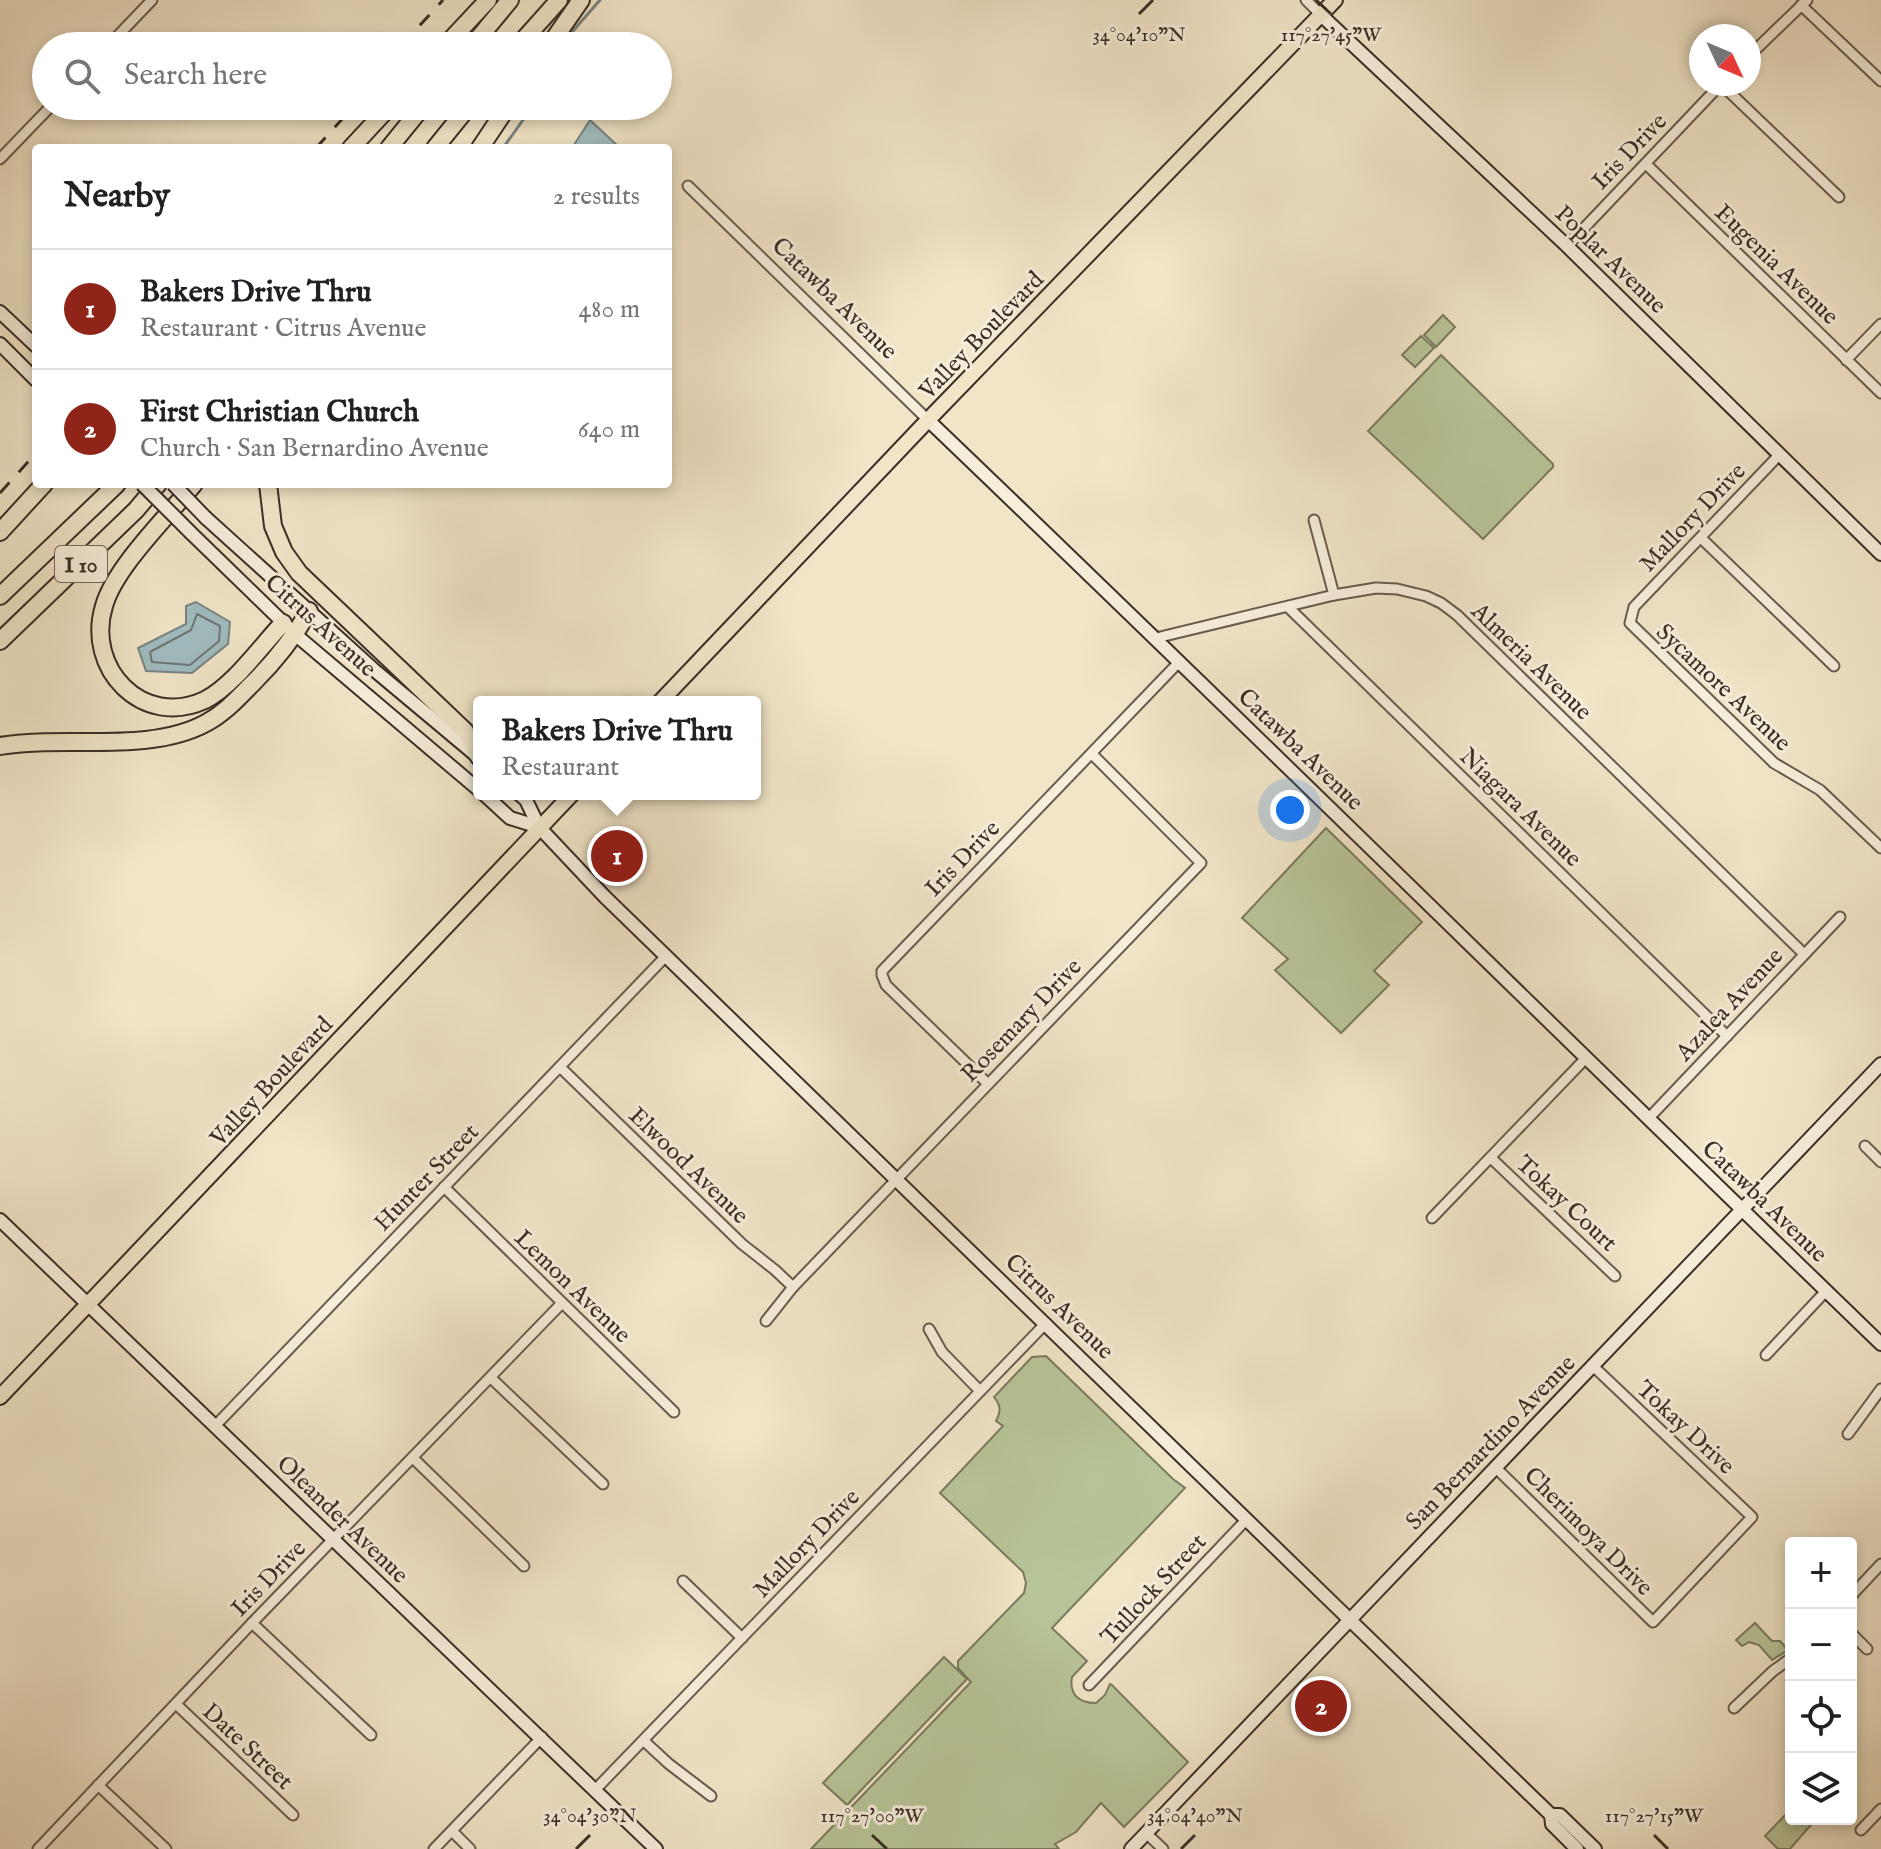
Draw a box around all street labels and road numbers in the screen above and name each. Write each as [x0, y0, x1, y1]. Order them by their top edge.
street label: Iris Drive [1586, 107, 1674, 197]
street label: Eugenia Avenue [1707, 198, 1845, 332]
street label: Poplar Avenue [1548, 199, 1672, 321]
street label: Catawba Avenue [764, 231, 903, 367]
street label: Valley Boulevard [912, 265, 1051, 408]
street label: Mallory Drive [1633, 457, 1753, 579]
road number: I 10 [55, 546, 107, 582]
street label: Citrus Avenue [258, 568, 382, 684]
street label: Almeria Avenue [1463, 596, 1598, 728]
street label: Sycamore Avenue [1649, 617, 1797, 759]
street label: Catawba Avenue [1230, 682, 1369, 818]
street label: Niagara Avenue [1452, 742, 1588, 874]
street label: Iris Drive [919, 814, 1007, 904]
street label: Azalea Avenue [1669, 942, 1791, 1069]
street label: Rosemary Drive [955, 952, 1089, 1090]
street label: Valley Boulevard [203, 1010, 340, 1154]
street label: Elwood Avenue [621, 1101, 755, 1231]
street label: Hunter Street [368, 1118, 486, 1239]
street label: Catawba Avenue [1694, 1134, 1833, 1270]
street label: Tokay Court [1509, 1149, 1623, 1259]
street label: Lemon Avenue [507, 1224, 637, 1351]
street label: Citrus Avenue [998, 1247, 1120, 1367]
street label: San Bernardino Avenue [1399, 1349, 1583, 1537]
street label: Tokay Drive [1629, 1374, 1741, 1482]
street label: Oleander Avenue [269, 1449, 414, 1591]
street label: Cherimoya Drive [1517, 1461, 1659, 1603]
street label: Mallory Drive [747, 1483, 867, 1605]
street label: Tullock Street [1094, 1528, 1214, 1652]
street label: Iris Drive [225, 1534, 313, 1624]
street label: Date Street [195, 1697, 299, 1797]

